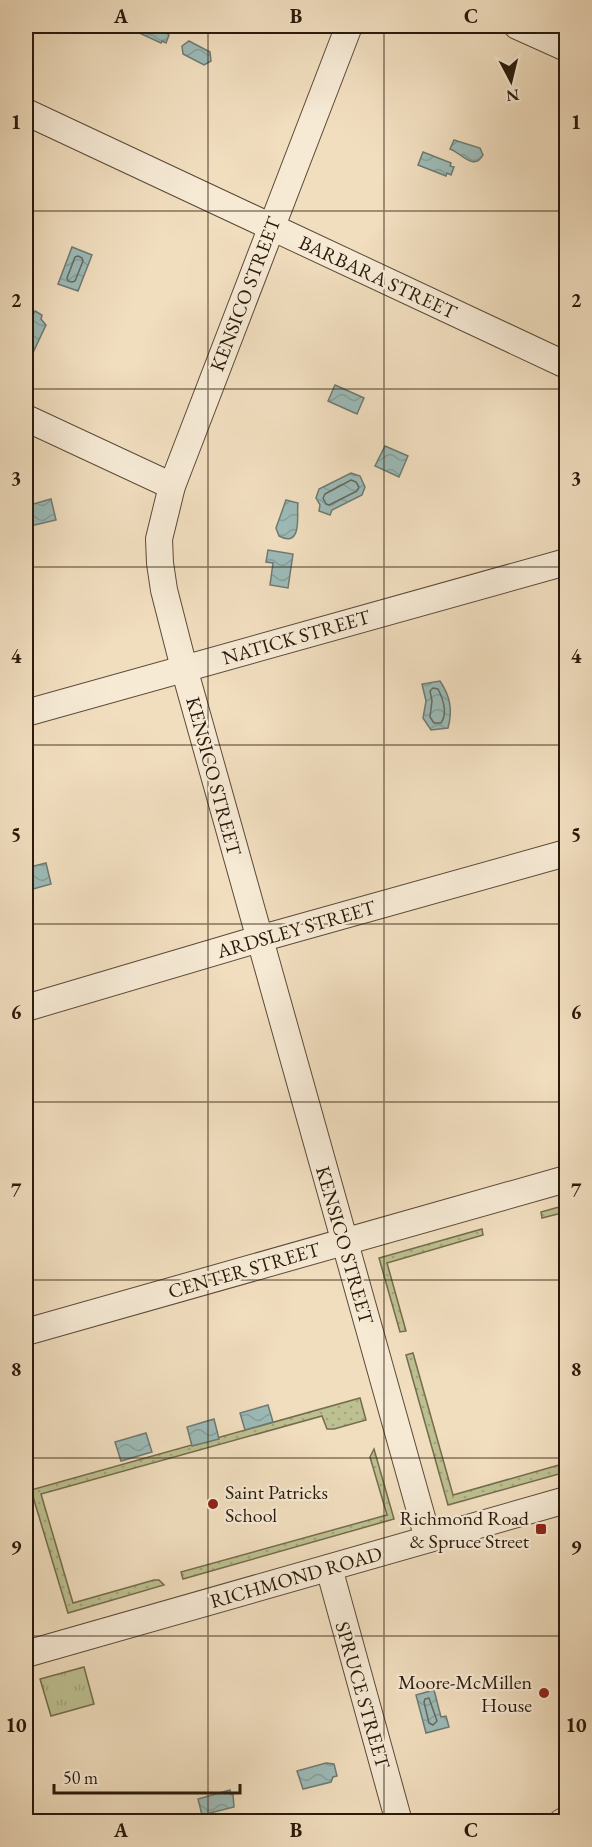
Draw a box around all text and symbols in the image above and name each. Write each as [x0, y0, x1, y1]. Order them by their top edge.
text: A [113, 3, 129, 29]
text: B [290, 3, 302, 29]
text: C [464, 3, 478, 29]
north arrow [481, 51, 541, 111]
text: N [505, 84, 520, 107]
text: 1 [11, 109, 21, 135]
text: 1 [571, 109, 581, 135]
street label: KENSICO STREET [204, 213, 287, 375]
street label: BARBARA STREET [295, 229, 462, 325]
text: 2 [11, 287, 22, 313]
text: 2 [571, 287, 582, 313]
text: 3 [11, 465, 21, 491]
text: 3 [571, 465, 581, 491]
street label: NATICK STREET [219, 603, 374, 671]
text: 4 [11, 643, 22, 669]
text: 4 [571, 643, 582, 669]
street label: KENSICO STREET [180, 694, 248, 859]
text: 5 [11, 821, 21, 847]
text: 5 [571, 821, 581, 847]
street label: ARDSLEY STREET [213, 894, 379, 964]
text: 6 [11, 999, 22, 1025]
text: 6 [571, 999, 582, 1025]
street label: KENSICO STREET [310, 1163, 380, 1328]
text: 7 [11, 1177, 22, 1203]
text: 7 [571, 1177, 582, 1203]
street label: CENTER STREET [165, 1236, 324, 1304]
text: 8 [11, 1356, 21, 1382]
text: 8 [571, 1356, 581, 1382]
place label: Saint Patricks School [225, 1479, 328, 1528]
marker: Saint Patricks School [206, 1497, 220, 1511]
place label: Richmond Road & Spruce Street [399, 1505, 530, 1554]
marker: Richmond Road & Spruce Street [534, 1522, 548, 1536]
text: 9 [11, 1534, 22, 1560]
text: 9 [571, 1534, 582, 1560]
street label: RICHMOND ROAD [207, 1540, 385, 1614]
street label: SPRUCE STREET [330, 1618, 397, 1772]
place label: Moore-McMillen House [398, 1669, 532, 1718]
marker: Moore-McMillen House [537, 1686, 551, 1700]
text: 10 [5, 1712, 27, 1738]
text: 10 [565, 1712, 587, 1738]
scale bar [54, 1757, 240, 1795]
text: 50 m [63, 1766, 98, 1789]
text: A [113, 1817, 129, 1843]
text: B [290, 1817, 302, 1843]
text: C [464, 1817, 478, 1843]

